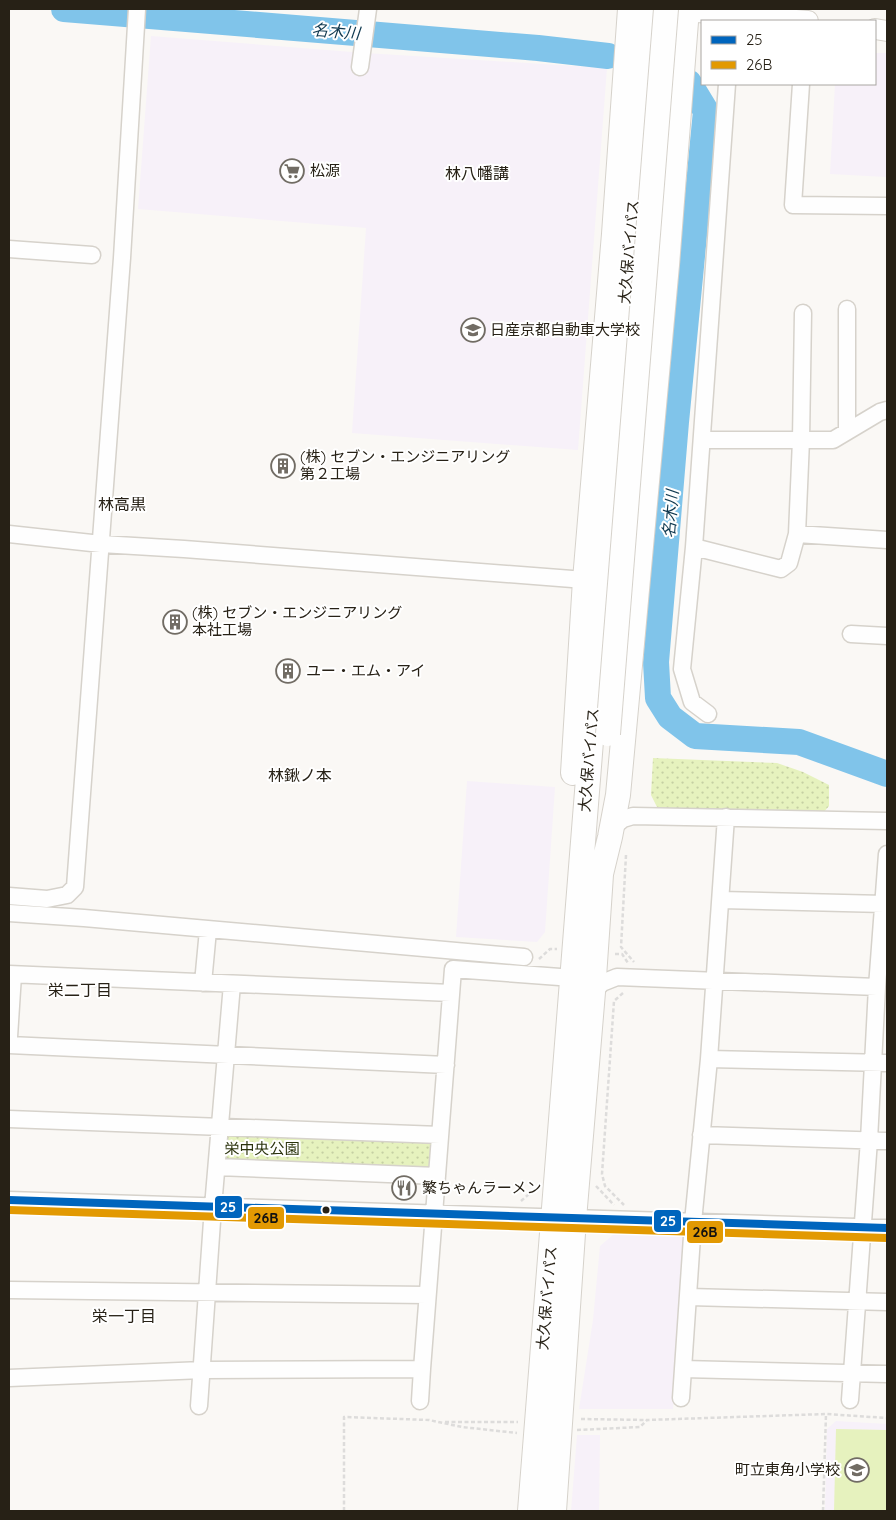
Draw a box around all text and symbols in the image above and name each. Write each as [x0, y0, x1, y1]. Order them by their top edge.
water label: 名木川 [311, 19, 363, 43]
legend [701, 20, 876, 85]
text: 25 [746, 30, 763, 49]
text: 26B [746, 55, 772, 74]
supermarket icon: 松源 [279, 158, 305, 184]
place label: 松源 [310, 161, 340, 180]
district label: 林八幡講 [445, 163, 509, 183]
street label: 大久保バイパス [614, 199, 643, 305]
school or university icon: 日産京都自動車大学校 [460, 317, 486, 343]
place label: 日産京都自動車大学校 [490, 320, 640, 339]
place label: (株) セブン・エンジニアリング 第２工場 [300, 447, 510, 483]
building icon: (株) セブン・エンジニアリング 第２工場 [270, 453, 296, 479]
water label: 名木川 [658, 487, 682, 539]
district label: 林高黒 [98, 494, 146, 514]
place label: (株) セブン・エンジニアリング 本社工場 [192, 603, 402, 639]
building icon: (株) セブン・エンジニアリング 本社工場 [162, 609, 188, 635]
building icon: ユー・エム・アイ [275, 658, 301, 684]
place label: ユー・エム・アイ [306, 661, 425, 680]
street label: 大久保バイパス [574, 707, 603, 813]
district label: 林鍬ノ本 [268, 765, 332, 785]
district label: 栄二丁目 [48, 980, 112, 1000]
park label: 栄中央公園 [224, 1139, 300, 1158]
restaurant icon: 繁ちゃんラーメン [391, 1175, 417, 1201]
place label: 繁ちゃんラーメン [422, 1178, 541, 1197]
line badge: 25 [214, 1195, 243, 1219]
text: 25 [220, 1198, 236, 1216]
unlabelled marker [321, 1205, 331, 1215]
line badge: 26B [247, 1206, 285, 1230]
text: 26B [254, 1209, 278, 1227]
line badge: 25 [653, 1209, 682, 1233]
text: 25 [660, 1212, 676, 1230]
line badge: 26B [686, 1220, 724, 1244]
text: 26B [693, 1223, 717, 1241]
street label: 大久保バイパス [532, 1245, 561, 1351]
district label: 栄一丁目 [92, 1306, 156, 1326]
school or university icon: 町立東角小学校 [844, 1457, 870, 1483]
place label: 町立東角小学校 [735, 1460, 840, 1479]

